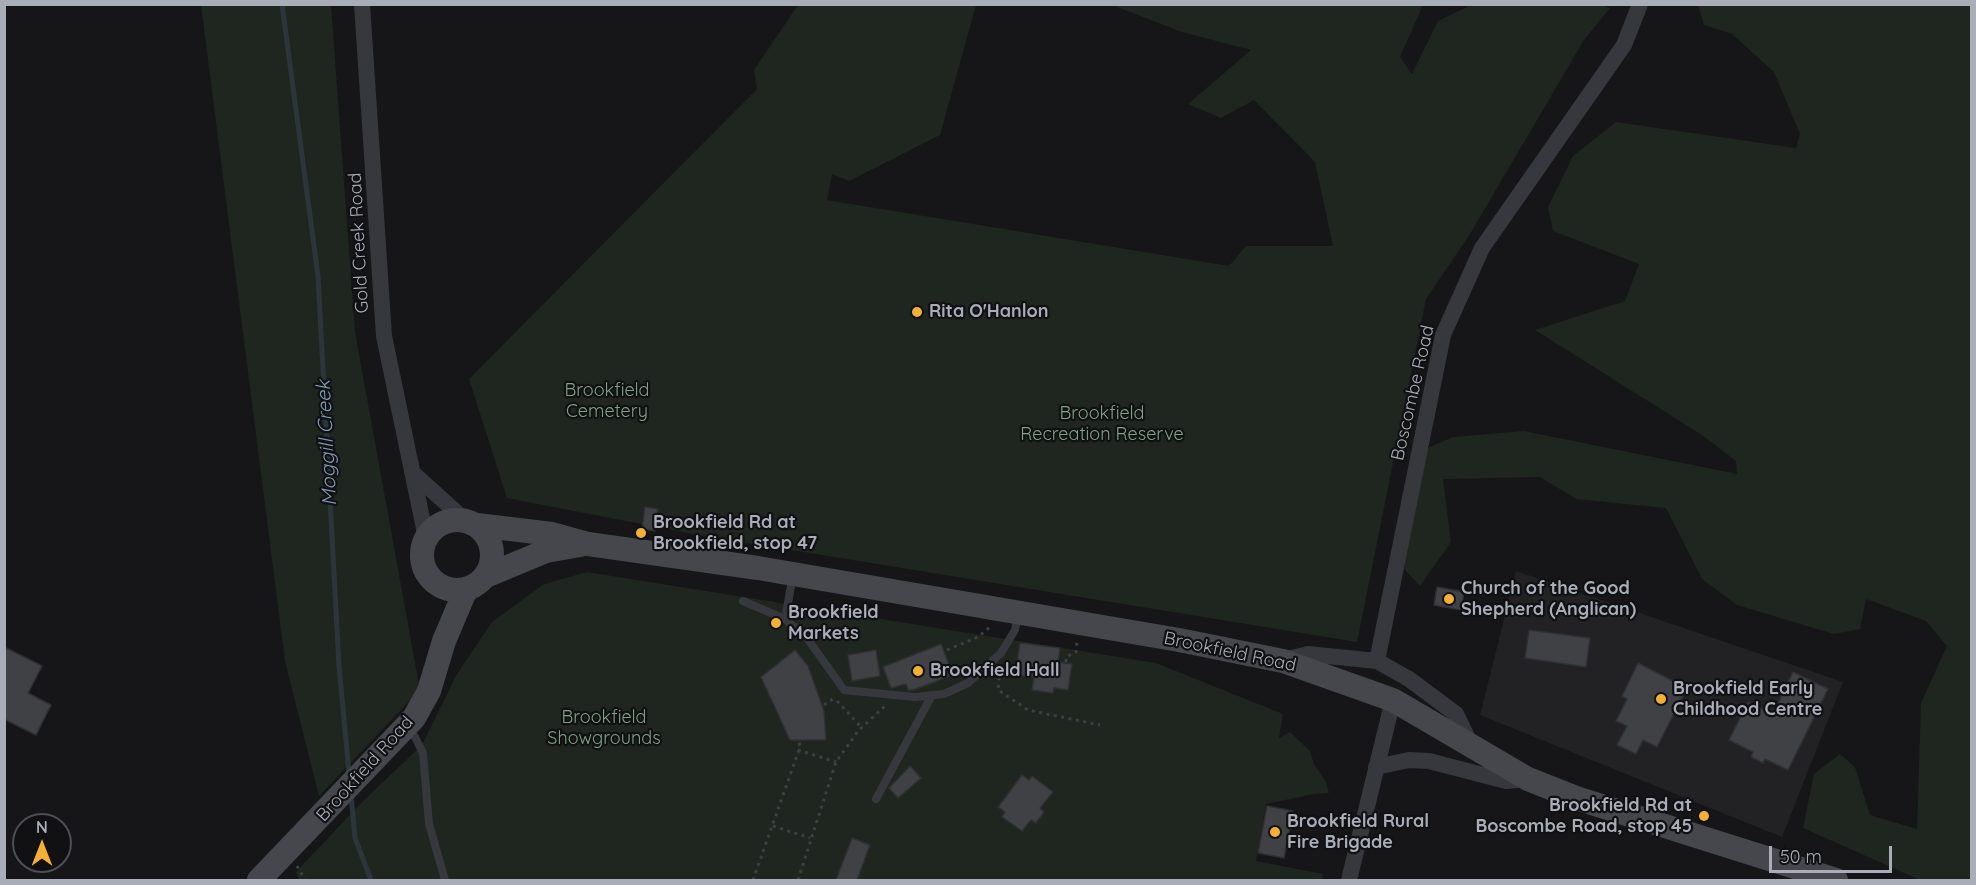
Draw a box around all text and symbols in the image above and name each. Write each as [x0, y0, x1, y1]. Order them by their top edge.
street label: Gold Creek Road [345, 172, 373, 314]
place label: Rita O'Hanlon [929, 301, 1048, 323]
marker: Rita O'Hanlon [910, 305, 924, 319]
street label: Boscombe Road [1387, 323, 1439, 463]
water label: Moggill Creek [312, 379, 342, 507]
park label: Brookfield Cemetery [565, 380, 649, 422]
park label: Brookfield Recreation Reserve [1020, 403, 1184, 446]
place label: Brookfield Rd at Brookfield, stop 47 [653, 512, 817, 554]
marker: Brookfield Rd at Brookfield, stop 47 [634, 526, 648, 540]
place label: Church of the Good Shepherd (Anglican) [1461, 578, 1636, 620]
marker: Church of the Good Shepherd (Anglican) [1442, 592, 1456, 606]
place label: Brookfield Markets [788, 602, 879, 644]
marker: Brookfield Markets [769, 616, 783, 630]
street label: Brookfield Road [1162, 627, 1298, 677]
place label: Brookfield Hall [930, 660, 1060, 682]
marker: Brookfield Hall [911, 664, 925, 678]
place label: Brookfield Early Childhood Centre [1673, 678, 1822, 720]
marker: Brookfield Early Childhood Centre [1654, 692, 1668, 706]
park label: Brookfield Showgrounds [547, 707, 661, 750]
street label: Brookfield Road [312, 712, 418, 826]
place label: Brookfield Rd at Boscombe Road, stop 45 [1476, 795, 1692, 838]
marker: Brookfield Rd at Boscombe Road, stop 45 [1697, 809, 1711, 823]
place label: Brookfield Rural Fire Brigade [1287, 811, 1429, 854]
north arrow [12, 813, 72, 873]
text: N [36, 817, 48, 837]
marker: Brookfield Rural Fire Brigade [1268, 825, 1282, 839]
scale bar [1772, 834, 1895, 872]
text: 50 m [1780, 845, 1822, 868]

